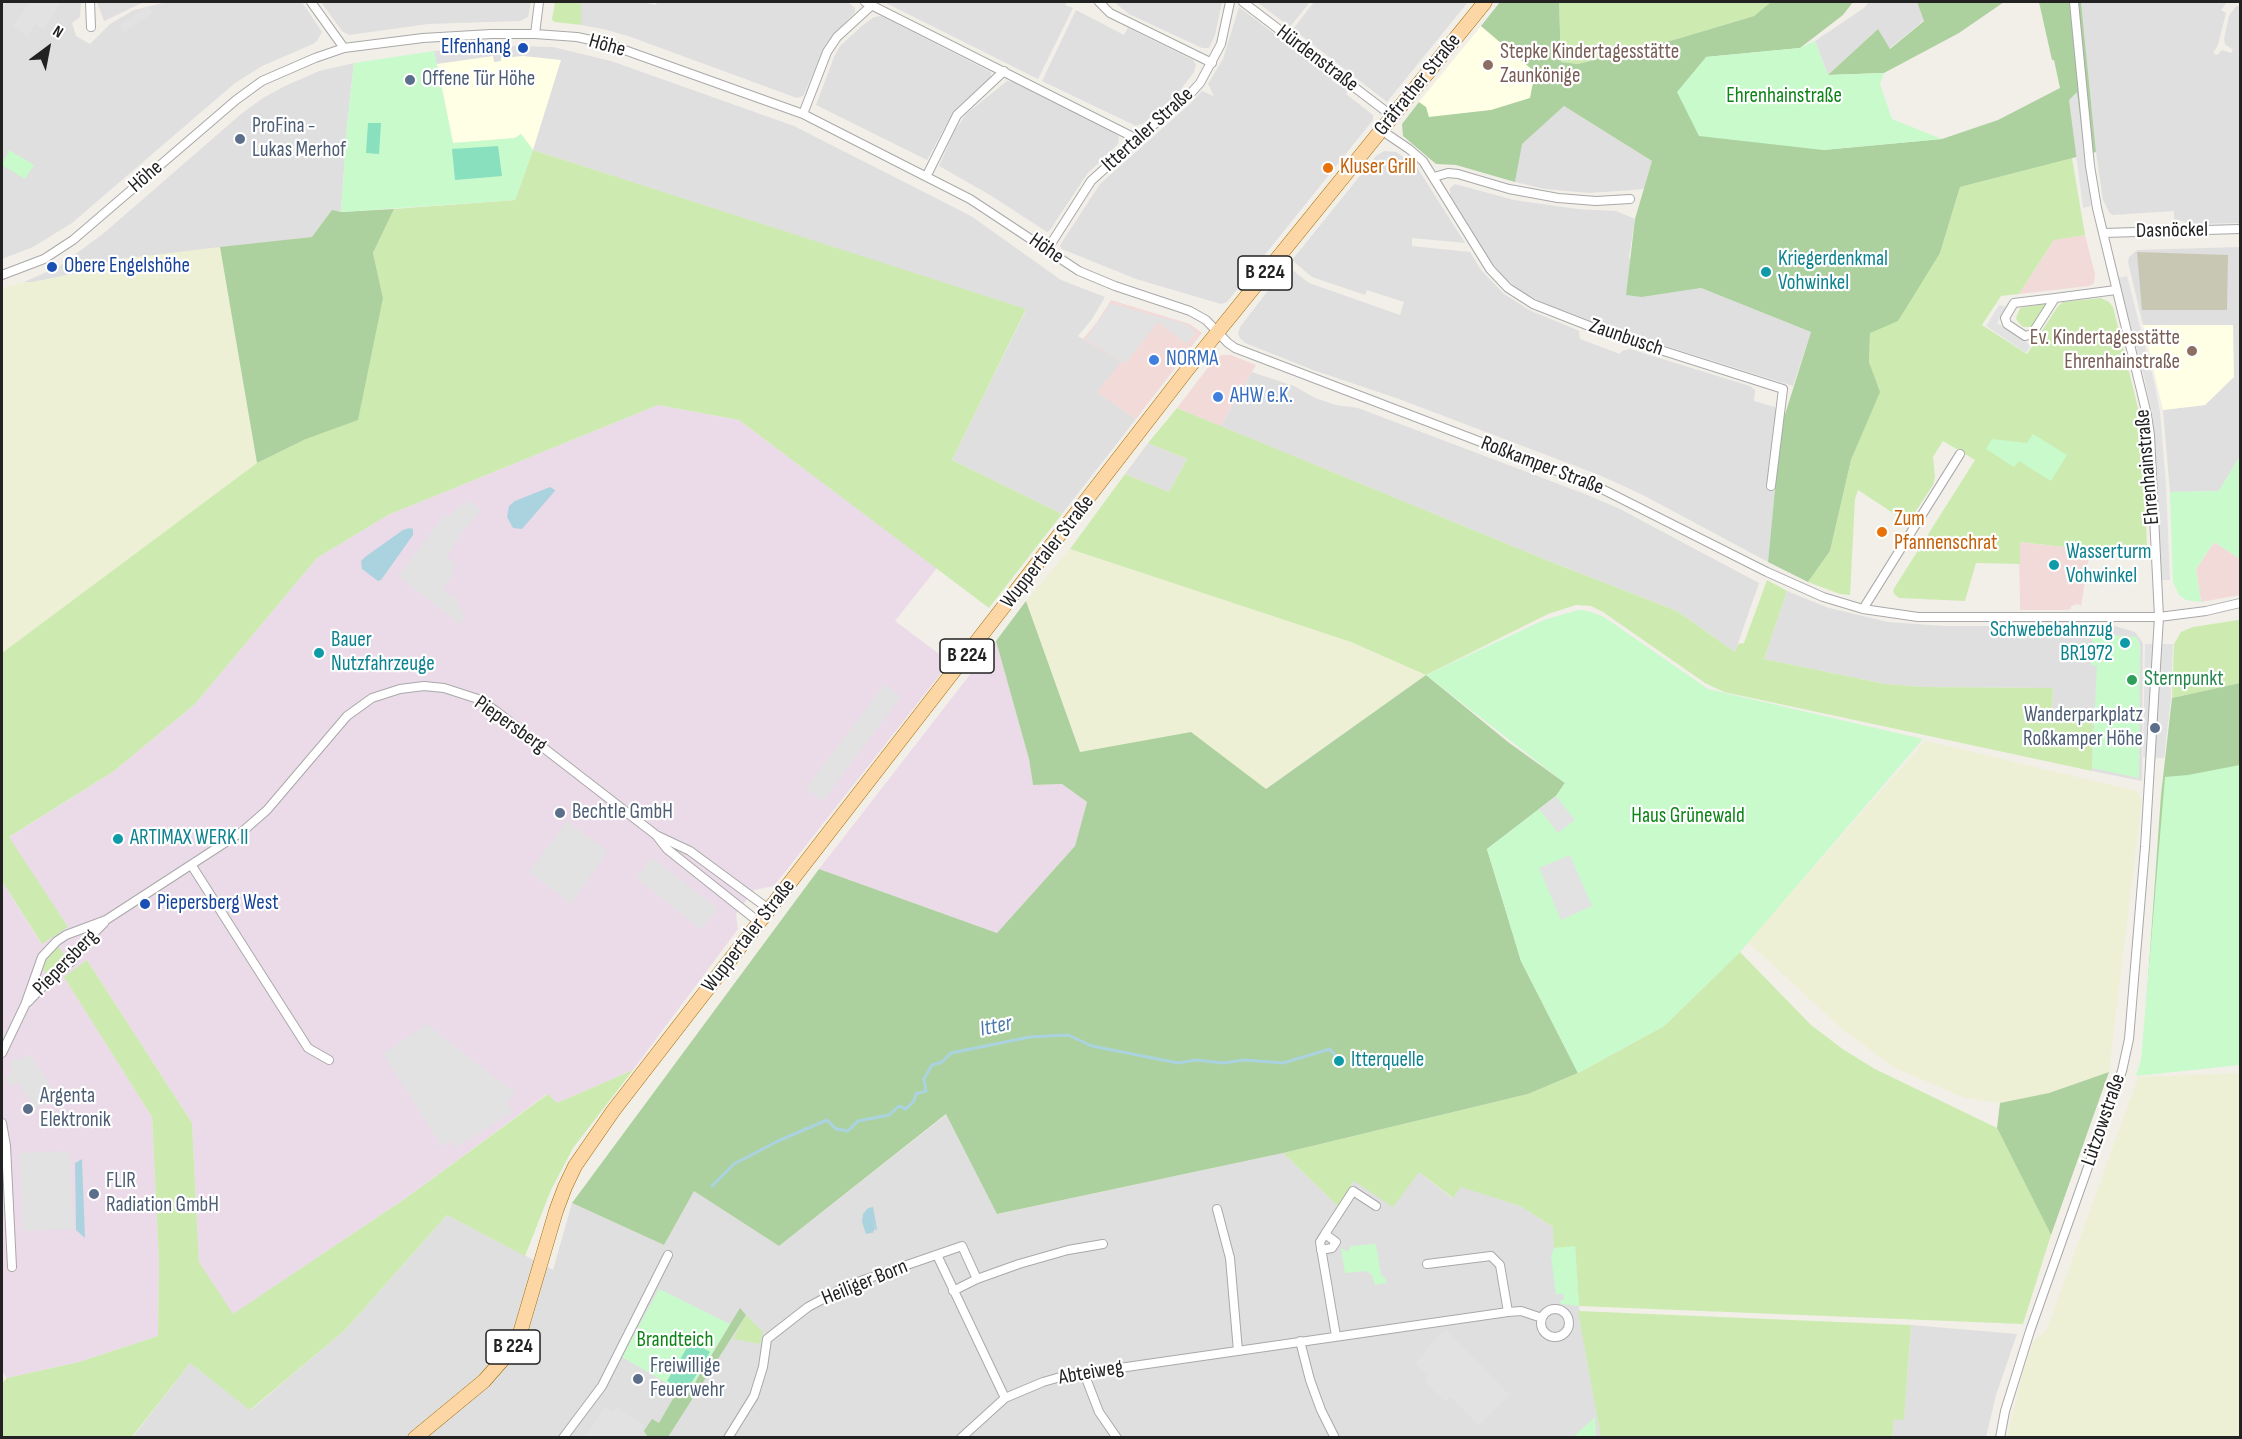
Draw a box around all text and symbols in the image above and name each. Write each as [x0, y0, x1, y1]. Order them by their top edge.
north arrow [18, 18, 78, 78]
street label: Hürdenstraße [1271, 20, 1363, 98]
text: N [49, 22, 66, 43]
street label: Höhe [586, 29, 628, 63]
street label: Gräfrather Straße [1369, 29, 1467, 141]
place label: Elfenhang [441, 35, 511, 61]
place label: Stepke Kindertagesstätte Zaunkönige [1500, 40, 1679, 90]
marker: Elfenhang [516, 41, 530, 55]
marker: Stepke Kindertagesstätte Zaunkönige [1481, 58, 1495, 72]
place label: Offene Tür Höhe [422, 67, 535, 93]
marker: Offene Tür Höhe [403, 73, 417, 87]
street label: Ittertaler Straße [1097, 82, 1199, 178]
park label: Ehrenhainstraße [1726, 84, 1842, 110]
place label: ProFina - Lukas Merhof [252, 114, 346, 164]
marker: ProFina - Lukas Merhof [233, 132, 247, 146]
street label: Höhe [124, 155, 168, 199]
place label: Kluser Grill [1340, 155, 1416, 181]
marker: Kluser Grill [1321, 161, 1335, 175]
street label: Dasnöckel [2136, 218, 2208, 244]
street label: Höhe [1024, 228, 1068, 270]
place label: Kriegerdenkmal Vohwinkel [1778, 247, 1888, 297]
place label: Obere Engelshöhe [64, 254, 190, 280]
road number: B 224 [1238, 256, 1292, 290]
marker: Obere Engelshöhe [45, 260, 59, 274]
marker: Kriegerdenkmal Vohwinkel [1759, 265, 1773, 279]
street label: Zaunbusch [1586, 314, 1666, 362]
place label: Ev. Kindertagesstätte Ehrenhainstraße [2030, 326, 2180, 376]
marker: Ev. Kindertagesstätte Ehrenhainstraße [2185, 344, 2199, 358]
place label: NORMA [1166, 347, 1218, 373]
marker: NORMA [1147, 353, 1161, 367]
place label: AHW e.K. [1230, 384, 1293, 410]
marker: AHW e.K. [1211, 390, 1225, 404]
street label: Ehrenhainstraße [2130, 408, 2166, 526]
street label: Roßkamper Straße [1477, 431, 1607, 501]
street label: Wuppertaler Straße [996, 490, 1100, 614]
place label: Zum Pfannenschrat [1894, 507, 1997, 557]
marker: Zum Pfannenschrat [1875, 525, 1889, 539]
place label: Wasserturm Vohwinkel [2066, 540, 2151, 590]
marker: Wasserturm Vohwinkel [2047, 558, 2061, 572]
place label: Schwebebahnzug BR1972 [1990, 618, 2113, 668]
place label: Bauer Nutzfahrzeuge [331, 628, 435, 678]
marker: Schwebebahnzug BR1972 [2118, 636, 2132, 650]
road number: B 224 [940, 639, 994, 673]
marker: Bauer Nutzfahrzeuge [312, 646, 326, 660]
place label: Sternpunkt [2144, 667, 2224, 693]
marker: Sternpunkt [2125, 673, 2139, 687]
street label: Piepersberg [469, 691, 551, 759]
place label: Wanderparkplatz Roßkamper Höhe [2023, 703, 2143, 753]
marker: Wanderparkplatz Roßkamper Höhe [2148, 721, 2162, 735]
place label: Bechtle GmbH [572, 800, 673, 826]
park label: Haus Grünewald [1631, 804, 1745, 830]
marker: Bechtle GmbH [553, 806, 567, 820]
place label: ARTIMAX WERK II [130, 826, 248, 852]
marker: ARTIMAX WERK II [111, 832, 125, 846]
street label: Wuppertaler Straße [697, 874, 801, 998]
place label: Piepersberg West [157, 891, 279, 917]
marker: Piepersberg West [138, 897, 152, 911]
street label: Piepersberg [28, 925, 104, 1001]
water label: Itter [978, 1011, 1014, 1043]
place label: Itterquelle [1351, 1048, 1424, 1074]
marker: Itterquelle [1332, 1054, 1346, 1068]
street label: Lützowstraße [2077, 1071, 2131, 1169]
place label: Argenta Elektronik [40, 1084, 111, 1134]
marker: Argenta Elektronik [21, 1102, 35, 1116]
place label: FLIR Radiation GmbH [106, 1169, 219, 1219]
marker: FLIR Radiation GmbH [87, 1187, 101, 1201]
street label: Heiliger Born [818, 1254, 912, 1312]
park label: Brandteich [637, 1328, 713, 1354]
road number: B 224 [486, 1330, 540, 1364]
place label: Freiwillige Feuerwehr [650, 1354, 725, 1404]
street label: Abteiweg [1057, 1355, 1125, 1391]
marker: Freiwillige Feuerwehr [631, 1372, 645, 1386]

